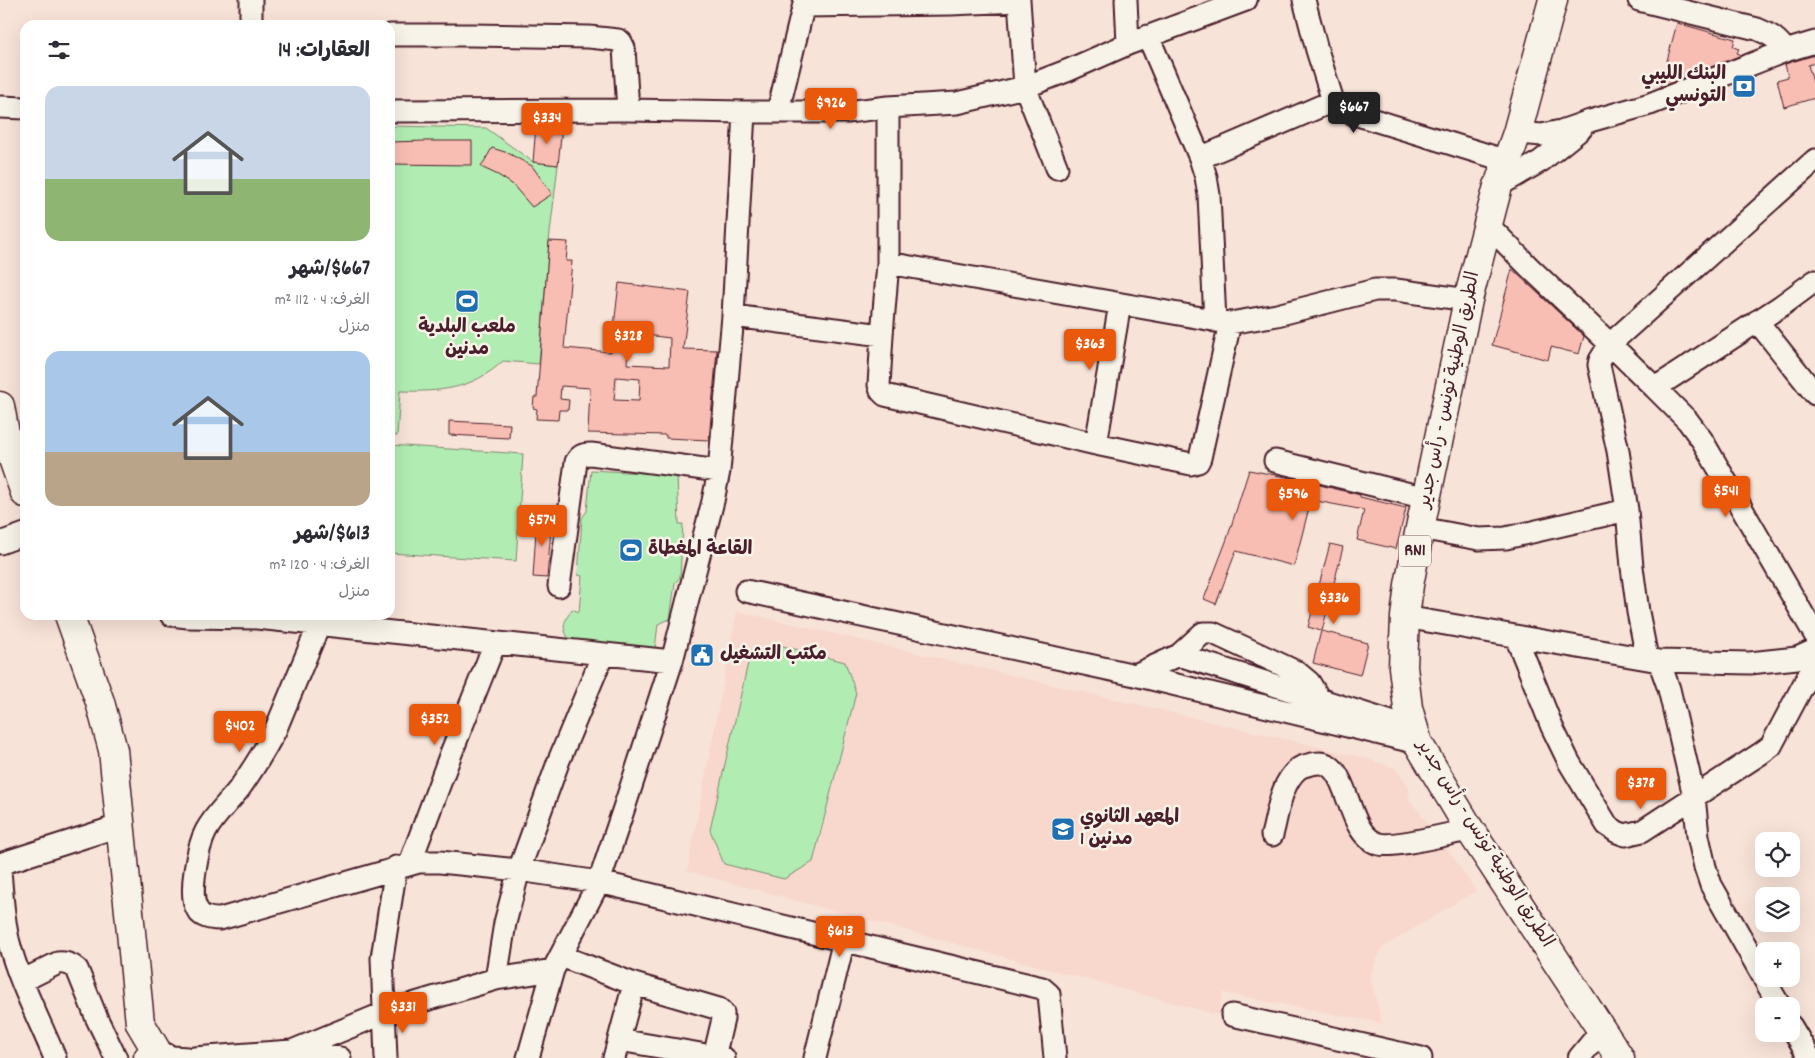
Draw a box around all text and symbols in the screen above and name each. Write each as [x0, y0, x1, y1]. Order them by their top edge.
icon: filters [45, 36, 73, 64]
text: العقارات: 14 [278, 37, 370, 67]
place label: البنك الليبي التونسي [1641, 62, 1726, 111]
bank icon: البنك الليبي التونسي [1731, 73, 1757, 99]
pin: $926 [801, 88, 861, 130]
text: $926 [816, 92, 846, 115]
pin: $667 [1324, 92, 1384, 134]
text: $667 [1339, 96, 1369, 119]
pin: $334 [517, 102, 577, 145]
text: $334 [533, 107, 561, 130]
icon: home [163, 118, 253, 208]
text: $667/شهر [290, 255, 370, 285]
street label: الطريق الوطنية تونس - رأس جدير [1411, 269, 1488, 513]
sports icon: ملعب البلدية مدنين [454, 288, 480, 314]
text: الغرف: 4 · 112 m² [275, 289, 370, 312]
place label: ملعب البلدية مدنين [418, 315, 516, 364]
text: منزل [338, 316, 370, 339]
pin: $328 [598, 320, 658, 363]
text: $328 [614, 325, 642, 348]
pin: $363 [1060, 328, 1120, 371]
text: $363 [1075, 333, 1105, 356]
icon: home [163, 383, 253, 473]
pin: $541 [1696, 476, 1756, 518]
pin: $596 [1263, 478, 1323, 521]
text: $541 [1713, 480, 1739, 503]
text: $596 [1278, 483, 1308, 506]
pin: $574 [512, 504, 572, 547]
text: $574 [528, 509, 556, 532]
text: $613/شهر [294, 520, 370, 550]
road number: RN1 [1399, 536, 1431, 566]
sports icon: القاعة المغطاة [618, 537, 644, 563]
place label: القاعة المغطاة [648, 537, 753, 564]
text: الغرف: 4 · 120 m² [269, 554, 370, 577]
text: منزل [338, 581, 370, 604]
pin: $336 [1304, 582, 1364, 625]
text: $336 [1319, 587, 1349, 610]
public building icon: مكتب التشغيل [689, 642, 715, 668]
place label: مكتب التشغيل [720, 642, 827, 669]
pin: $352 [405, 704, 465, 746]
text: $352 [420, 708, 450, 731]
pin: $402 [210, 710, 270, 753]
text: $402 [225, 715, 255, 738]
street label: الطريق الوطنية تونس - رأس جدير [1408, 733, 1559, 953]
pin: $378 [1611, 768, 1671, 810]
text: $378 [1627, 772, 1655, 795]
place label: المعهد الثانوي مدنين 1 [1080, 805, 1179, 854]
school or university icon: المعهد الثانوي مدنين 1 [1050, 816, 1076, 842]
map controls [1755, 832, 1800, 1042]
button: locate [1755, 832, 1800, 877]
button: layers [1755, 887, 1800, 932]
pin: $613 [810, 916, 870, 958]
text: $613 [827, 920, 853, 943]
button: + [1755, 942, 1800, 987]
pin: $331 [373, 992, 433, 1034]
text: $331 [390, 996, 416, 1019]
button: − [1755, 997, 1800, 1042]

